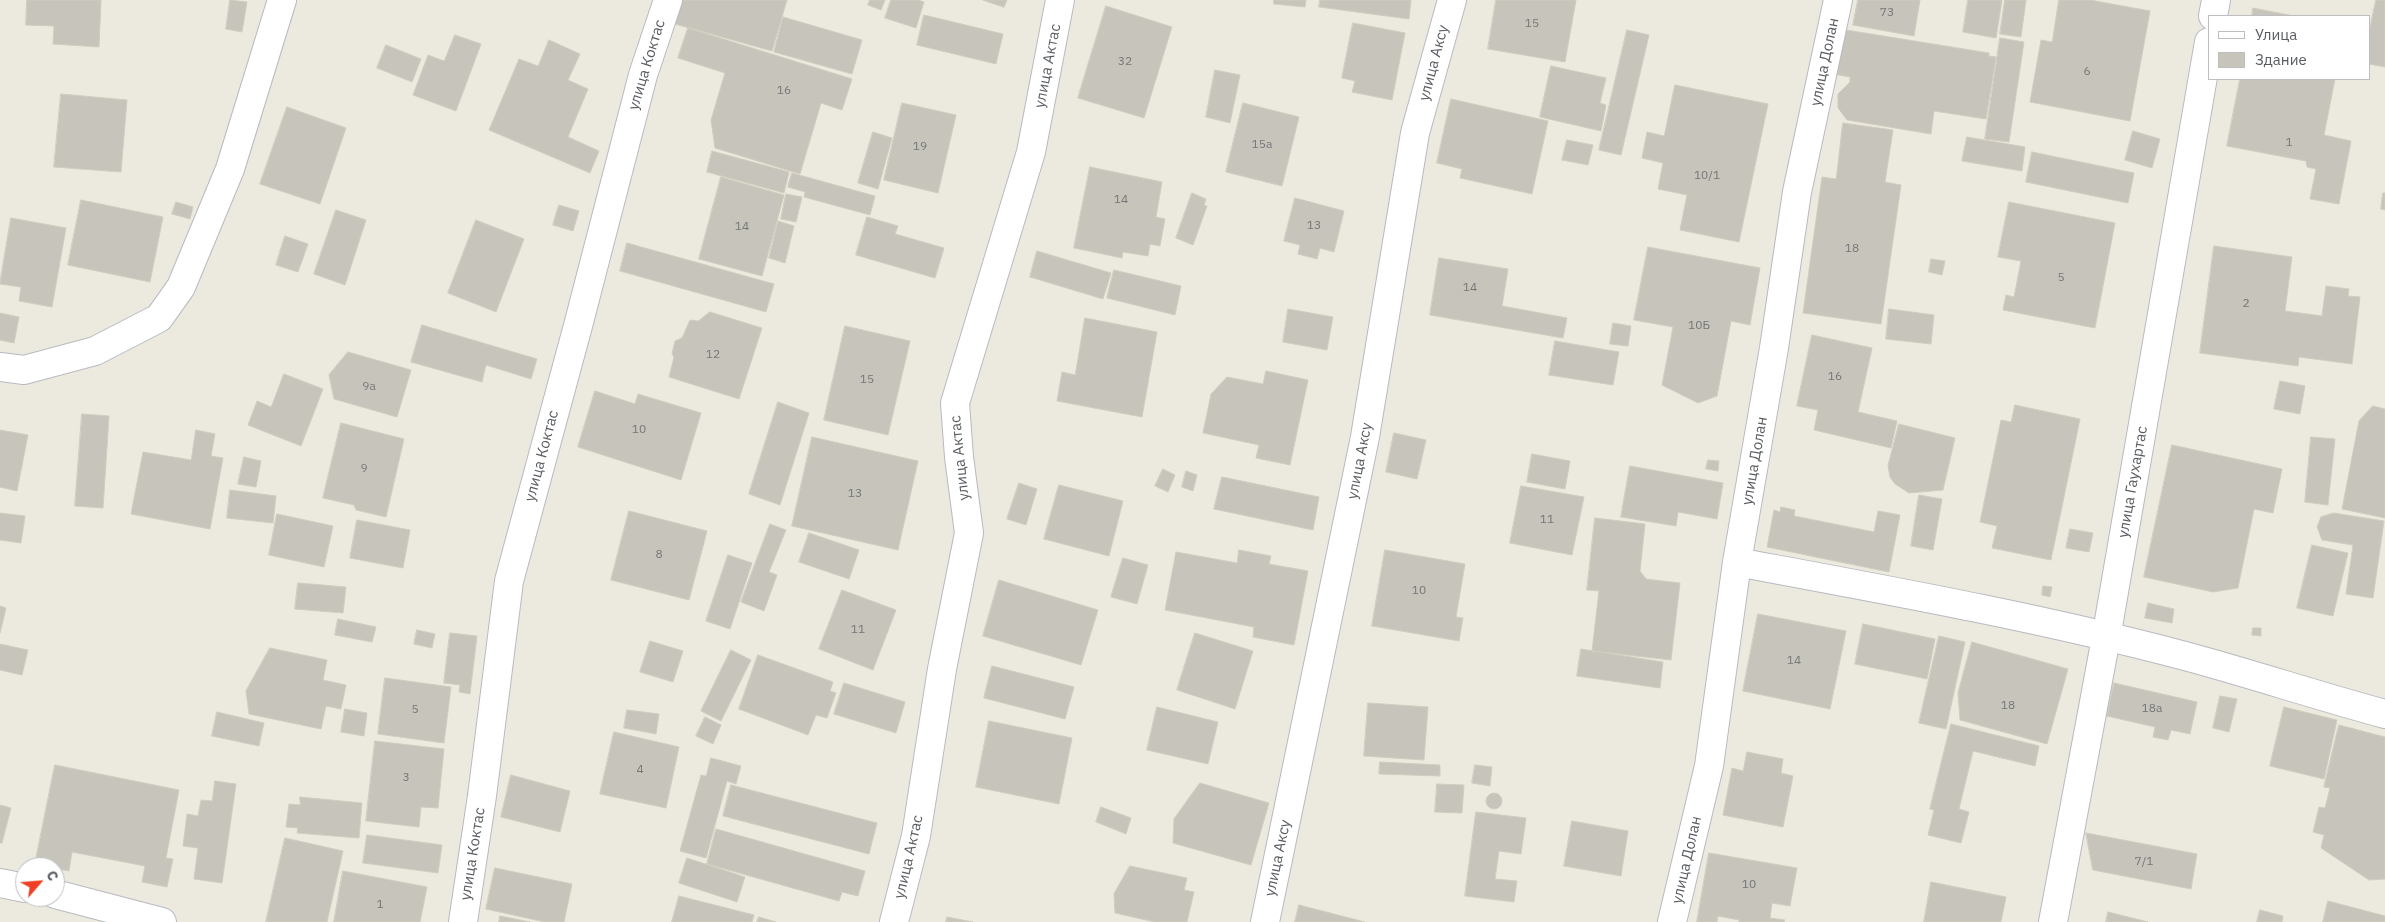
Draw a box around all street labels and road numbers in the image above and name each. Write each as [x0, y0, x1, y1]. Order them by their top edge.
street label: улица Долан [1807, 16, 1843, 108]
street label: улица Коктас [625, 18, 669, 112]
street label: улица Актас [1031, 22, 1065, 110]
street label: улица Аксу [1415, 23, 1453, 103]
street label: улица Коктас [521, 408, 563, 504]
street label: улица Актас [947, 415, 973, 501]
street label: улица Долан [1738, 415, 1772, 507]
street label: улица Аксу [1344, 421, 1376, 501]
street label: улица Гаухартас [2114, 425, 2152, 539]
street label: улица Коктас [457, 806, 489, 902]
street label: улица Актас [891, 813, 927, 901]
street label: улица Долан [1668, 814, 1706, 906]
street label: улица Аксу [1261, 818, 1295, 898]

